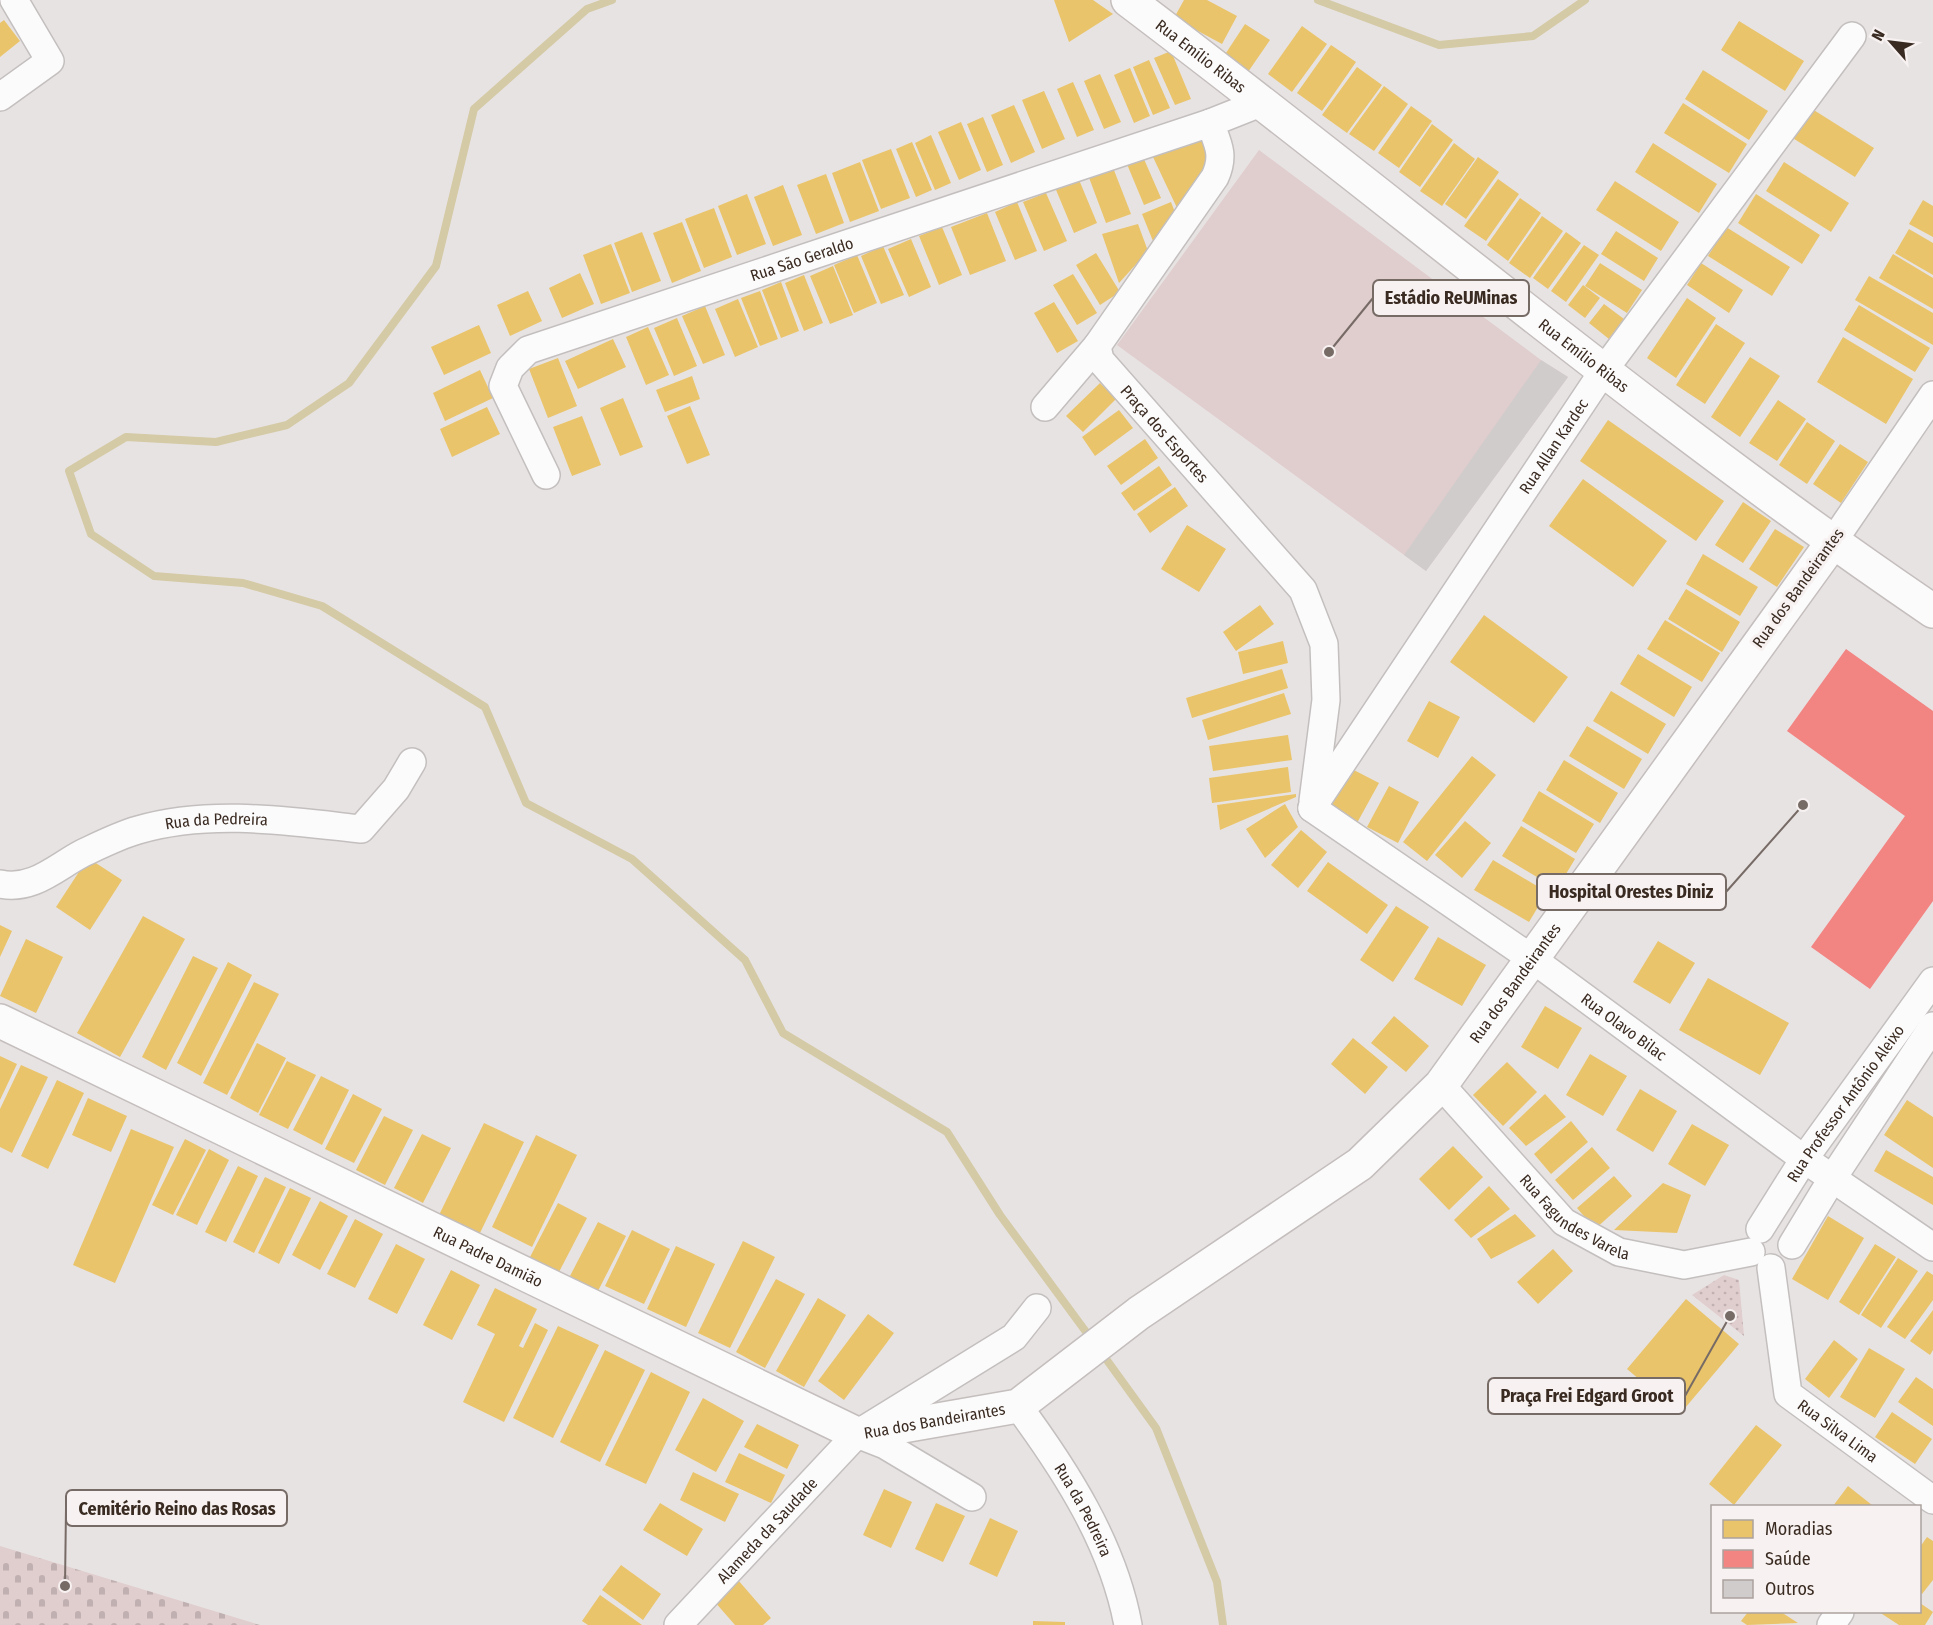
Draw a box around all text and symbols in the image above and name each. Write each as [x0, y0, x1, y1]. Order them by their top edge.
north arrow [1861, 12, 1921, 72]
street label: Rua Emílio Ribas [1152, 15, 1250, 97]
text: N [1868, 26, 1889, 44]
street label: Rua São Geraldo [748, 233, 856, 285]
callout: Estádio ReUMinas [1373, 280, 1529, 316]
text: Estádio ReUMinas [1385, 287, 1517, 309]
street label: Rua Emílio Ribas [1535, 314, 1633, 396]
street label: Praça dos Esportes [1117, 381, 1213, 486]
street label: Rua Allan Kardec [1515, 395, 1592, 497]
street label: Rua dos Bandeirantes [1748, 524, 1848, 651]
street label: Rua da Pedreira [163, 809, 269, 833]
callout: Hospital Orestes Diniz [1537, 874, 1726, 910]
text: Hospital Orestes Diniz [1549, 881, 1714, 903]
street label: Rua dos Bandeirantes [1465, 919, 1564, 1046]
street label: Rua Olavo Bilac [1578, 989, 1671, 1064]
street label: Rua Professor Antônio Aleixo [1783, 1021, 1908, 1185]
street label: Rua Fagundes Varela [1516, 1170, 1631, 1263]
street label: Rua Padre Damião [430, 1222, 546, 1291]
callout: Praça Frei Edgard Groot [1488, 1378, 1685, 1414]
text: Praça Frei Edgard Groot [1500, 1385, 1674, 1407]
street label: Rua Silva Lima [1794, 1395, 1882, 1466]
street label: Rua dos Bandeirantes [862, 1399, 1007, 1442]
street label: Rua da Pedreira [1051, 1459, 1116, 1559]
street label: Alameda da Saudade [713, 1473, 821, 1587]
callout: Cemitério Reino das Rosas [66, 1490, 287, 1526]
text: Cemitério Reino das Rosas [78, 1498, 276, 1520]
legend [1711, 1505, 1921, 1613]
text: Moradias [1765, 1518, 1833, 1540]
text: Saúde [1765, 1548, 1811, 1570]
text: Outros [1765, 1578, 1815, 1600]

